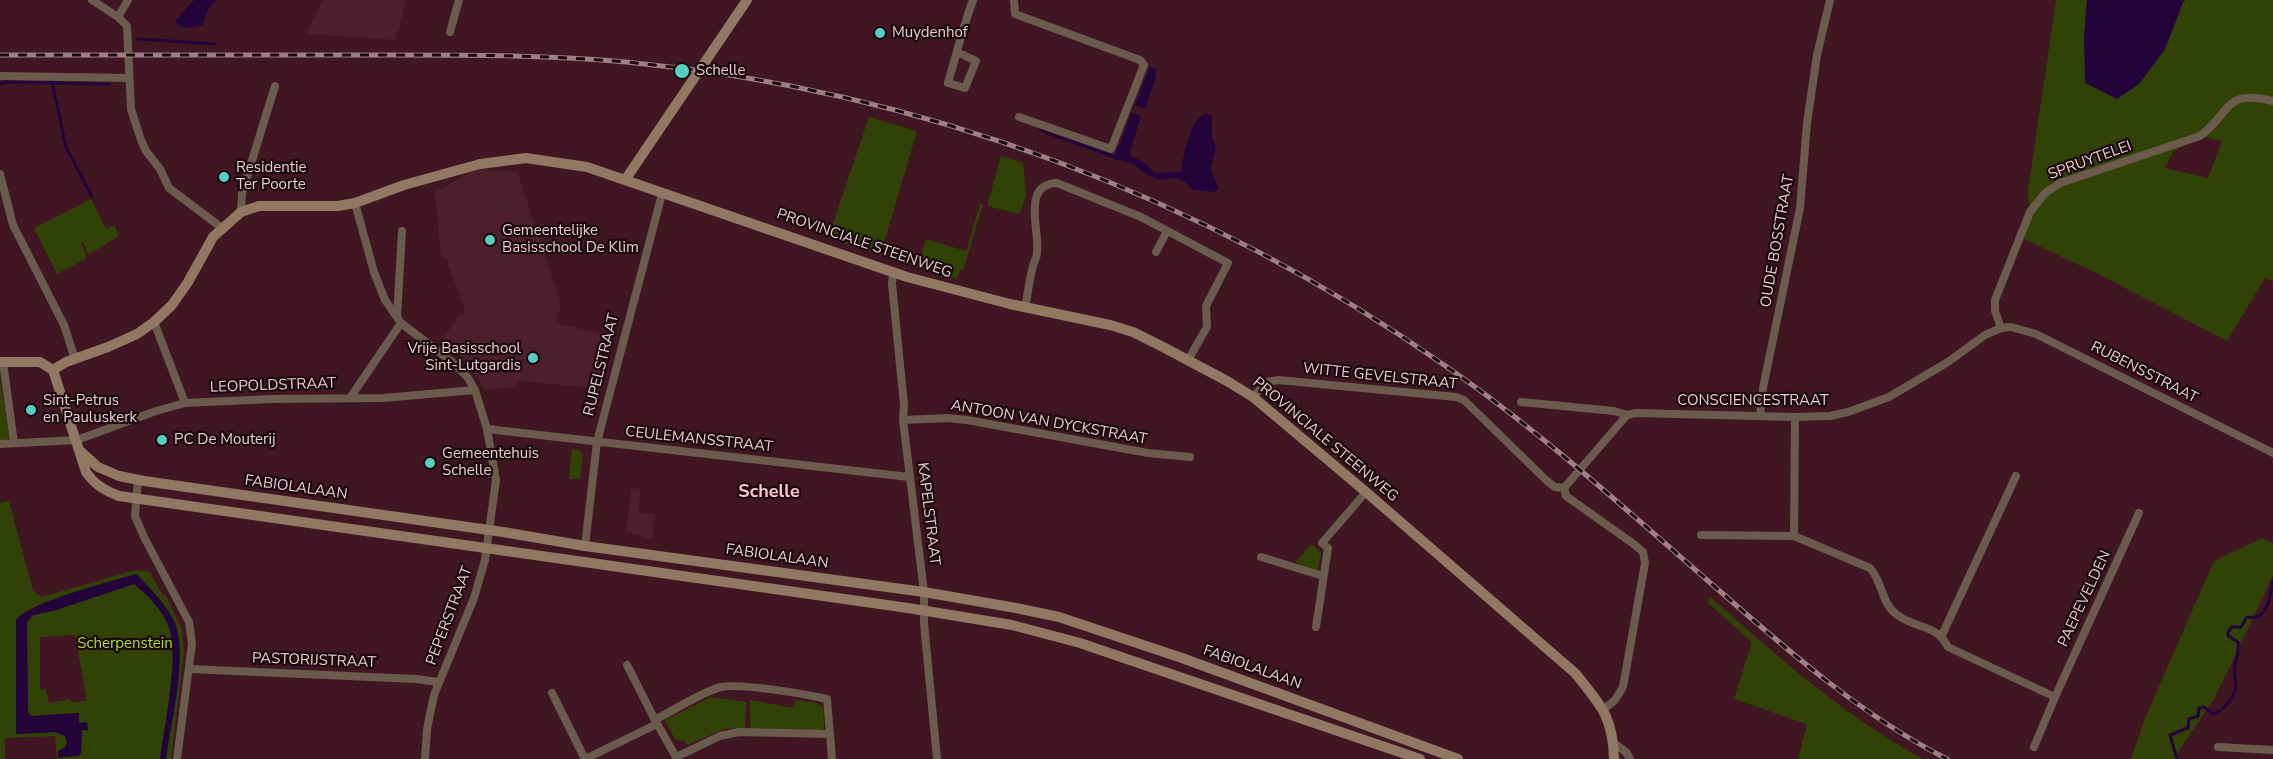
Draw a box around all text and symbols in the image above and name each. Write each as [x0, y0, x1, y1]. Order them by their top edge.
place label: Muydenhof [892, 24, 968, 42]
marker: Muydenhof [873, 26, 887, 40]
marker: Schelle [673, 62, 691, 80]
place label: Schelle [696, 62, 745, 80]
street label: SPRUYTELEI [2046, 138, 2134, 184]
place label: Residentie Ter Poorte [236, 159, 306, 194]
marker: Residentie Ter Poorte [217, 170, 231, 184]
street label: OUDE BOSSTRAAT [1757, 173, 1799, 309]
street label: PROVINCIALE STEENWEG [774, 205, 954, 283]
place label: Gemeentelijke Basisschool De Klim [502, 222, 639, 257]
marker: Gemeentelijke Basisschool De Klim [483, 233, 497, 247]
street label: RUPELSTRAAT [581, 312, 623, 418]
street label: RUBENSSTRAAT [2087, 338, 2201, 408]
place label: Vrije Basisschool Sint-Lutgardis [407, 340, 521, 375]
marker: Vrije Basisschool Sint-Lutgardis [526, 351, 540, 365]
street label: WITTE GEVELSTRAAT [1302, 360, 1458, 394]
street label: PROVINCIALE STEENWEG [1249, 374, 1401, 506]
street label: LEOPOLDSTRAAT [210, 375, 336, 397]
place label: Sint-Petrus en Pauluskerk [43, 392, 137, 427]
street label: CONSCIENCESTRAAT [1677, 392, 1829, 410]
street label: ANTOON VAN DYCKSTRAAT [949, 397, 1149, 449]
marker: Sint-Petrus en Pauluskerk [24, 403, 38, 417]
street label: CEULEMANSSTRAAT [624, 423, 774, 457]
place label: PC De Mouterij [174, 431, 275, 449]
marker: PC De Mouterij [155, 433, 169, 447]
place label: Gemeentehuis Schelle [442, 445, 539, 480]
marker: Gemeentehuis Schelle [423, 456, 437, 470]
street label: KAPELSTRAAT [913, 461, 943, 567]
street label: FABIOLALAAN [244, 472, 348, 504]
district label: Schelle [738, 482, 800, 504]
street label: FABIOLALAAN [725, 541, 829, 573]
street label: PAEPEVELDEN [2055, 548, 2115, 650]
street label: PEPERSTRAAT [423, 564, 477, 668]
park label: Scherpenstein [77, 635, 173, 653]
street label: FABIOLALAAN [1200, 642, 1304, 694]
street label: PASTORIJSTRAAT [251, 650, 377, 672]

